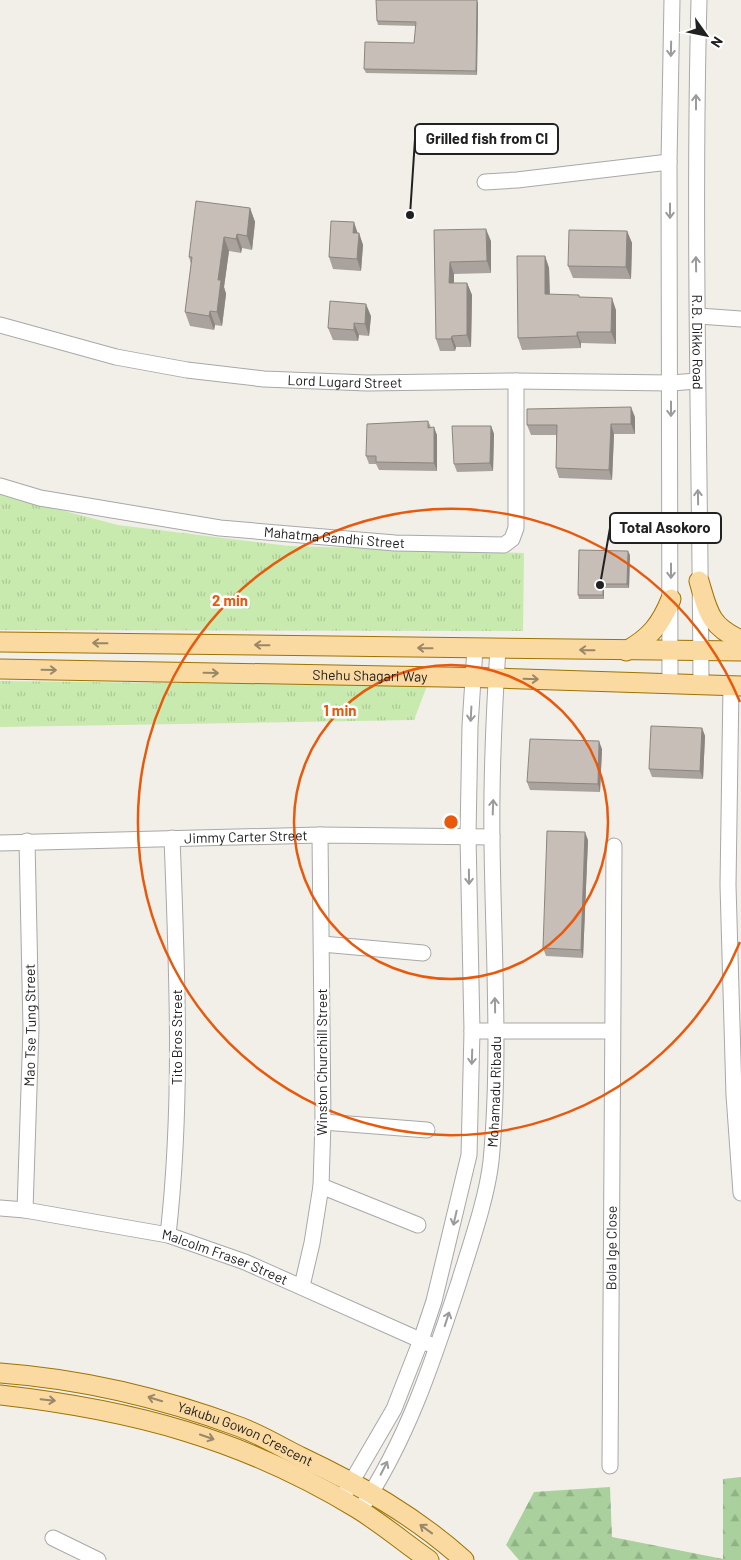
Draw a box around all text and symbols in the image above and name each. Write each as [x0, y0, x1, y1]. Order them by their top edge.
north arrow [681, 10, 731, 60]
text: N [708, 34, 727, 51]
one-way arrow [666, 40, 676, 56]
one-way arrow [691, 94, 701, 110]
callout: Grilled fish from CI [415, 124, 558, 154]
text: Grilled fish from CI [426, 129, 548, 147]
one-way arrow [665, 202, 675, 219]
one-way arrow [692, 256, 701, 272]
street label: R.B. Dikko Road [689, 294, 707, 390]
street label: Lord Lugard Street [287, 371, 402, 391]
one-way arrow [666, 400, 676, 416]
one-way arrow [693, 489, 703, 505]
callout: Total Asokoro [610, 513, 721, 543]
text: Total Asokoro [619, 518, 711, 536]
street label: Mahatma Gandhi Street [263, 523, 405, 551]
one-way arrow [666, 562, 676, 579]
text: 2 min [212, 591, 248, 609]
one-way arrow [92, 638, 108, 648]
one-way arrow [255, 640, 271, 650]
one-way arrow [417, 643, 433, 652]
one-way arrow [580, 645, 596, 655]
one-way arrow [40, 665, 56, 675]
street label: Shehu Shagari Way [312, 666, 428, 685]
one-way arrow [202, 668, 219, 678]
one-way arrow [522, 674, 539, 684]
text: 1 min [324, 701, 356, 719]
one-way arrow [466, 706, 475, 722]
one-way arrow [488, 800, 498, 816]
centre of rings [442, 813, 460, 831]
street label: Jimmy Carter Street [184, 826, 308, 846]
one-way arrow [464, 868, 474, 885]
street label: Mao Tse Tung Street [20, 963, 39, 1087]
street label: Winston Churchill Street [313, 988, 330, 1136]
street label: Tito Bros Street [168, 989, 185, 1085]
one-way arrow [490, 997, 500, 1014]
street label: Mohamadu Ribadu [483, 1036, 504, 1148]
one-way arrow [467, 1048, 476, 1064]
street label: Bola Ige Close [602, 1206, 620, 1290]
one-way arrow [450, 1209, 459, 1225]
street label: Malcolm Fraser Street [161, 1225, 291, 1288]
one-way arrow [443, 1311, 452, 1327]
one-way arrow [147, 1394, 163, 1404]
one-way arrow [40, 1395, 56, 1405]
street label: Yakubu Gowon Crescent [175, 1398, 316, 1469]
one-way arrow [198, 1433, 214, 1442]
one-way arrow [380, 1462, 390, 1476]
one-way arrow [419, 1524, 433, 1534]

